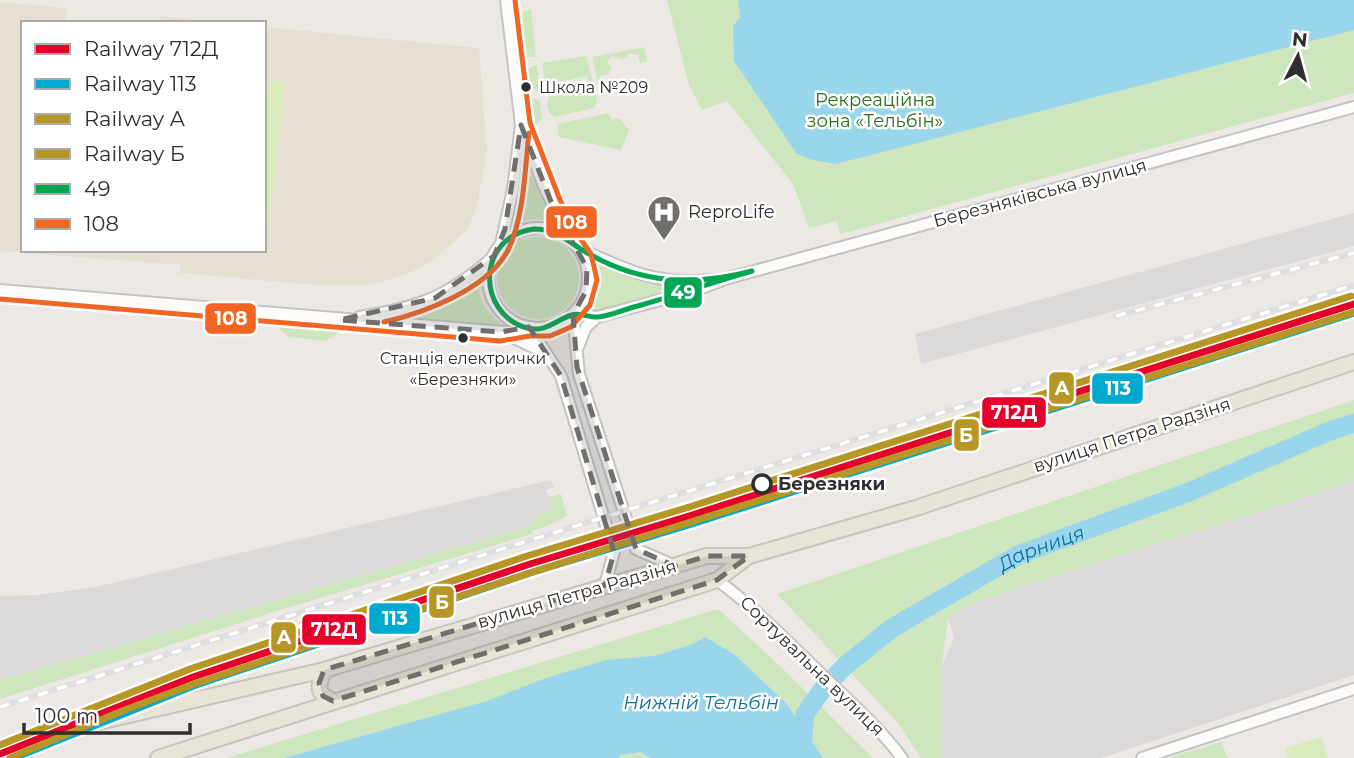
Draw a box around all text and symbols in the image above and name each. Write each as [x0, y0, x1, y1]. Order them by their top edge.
legend [21, 21, 266, 252]
north arrow [1263, 21, 1333, 91]
text: N [1291, 27, 1309, 52]
text: Railway 712Д [84, 36, 218, 61]
text: Railway 113 [84, 71, 197, 96]
place label: Школа №209 [539, 78, 648, 97]
marker: Школа №209 [519, 80, 533, 94]
park label: Рекреаційна зона «Тельбін» [807, 89, 943, 132]
text: Railway A [84, 106, 186, 131]
text: Railway Б [84, 141, 185, 166]
street label: Березняківська вулиця [931, 154, 1149, 232]
text: 49 [84, 176, 111, 201]
hospital icon: ReproLife [645, 193, 683, 242]
place label: ReproLife [688, 201, 775, 223]
line badge: 108 [545, 205, 598, 239]
text: 108 [84, 211, 119, 236]
text: 108 [555, 211, 587, 234]
line badge: 49 [663, 276, 703, 309]
text: 49 [670, 281, 696, 304]
line badge: 108 [204, 302, 257, 335]
text: 108 [215, 307, 247, 330]
marker: Станція електрички «Березняки» [456, 331, 470, 345]
place label: Станція електрички «Березняки» [380, 349, 546, 389]
line badge: A [1048, 371, 1075, 405]
line badge: 113 [1091, 372, 1144, 405]
text: A [1054, 377, 1070, 400]
text: 113 [1105, 377, 1131, 400]
street label: вулиця Петра Радзіня [1031, 393, 1233, 477]
line badge: 712Д [981, 396, 1047, 429]
text: 712Д [991, 401, 1037, 424]
line badge: Б [953, 418, 980, 452]
text: Б [959, 424, 973, 447]
place label: Березняки [778, 473, 885, 495]
marker: Березняки [752, 474, 772, 494]
water label: Дарниця [992, 520, 1087, 577]
street label: вулиця Петра Радзіня [475, 555, 679, 633]
line badge: Б [428, 585, 455, 619]
text: Б [435, 591, 449, 614]
street label: Сортувальна вулиця [735, 591, 889, 741]
line badge: 113 [368, 602, 421, 635]
text: 113 [382, 607, 408, 630]
line badge: 712Д [301, 613, 367, 646]
text: 712Д [311, 618, 357, 641]
line badge: A [270, 621, 297, 654]
text: A [276, 626, 292, 649]
water label: Нижній Тельбін [623, 691, 779, 714]
scale bar [24, 692, 191, 736]
text: 100 m [35, 703, 98, 728]

